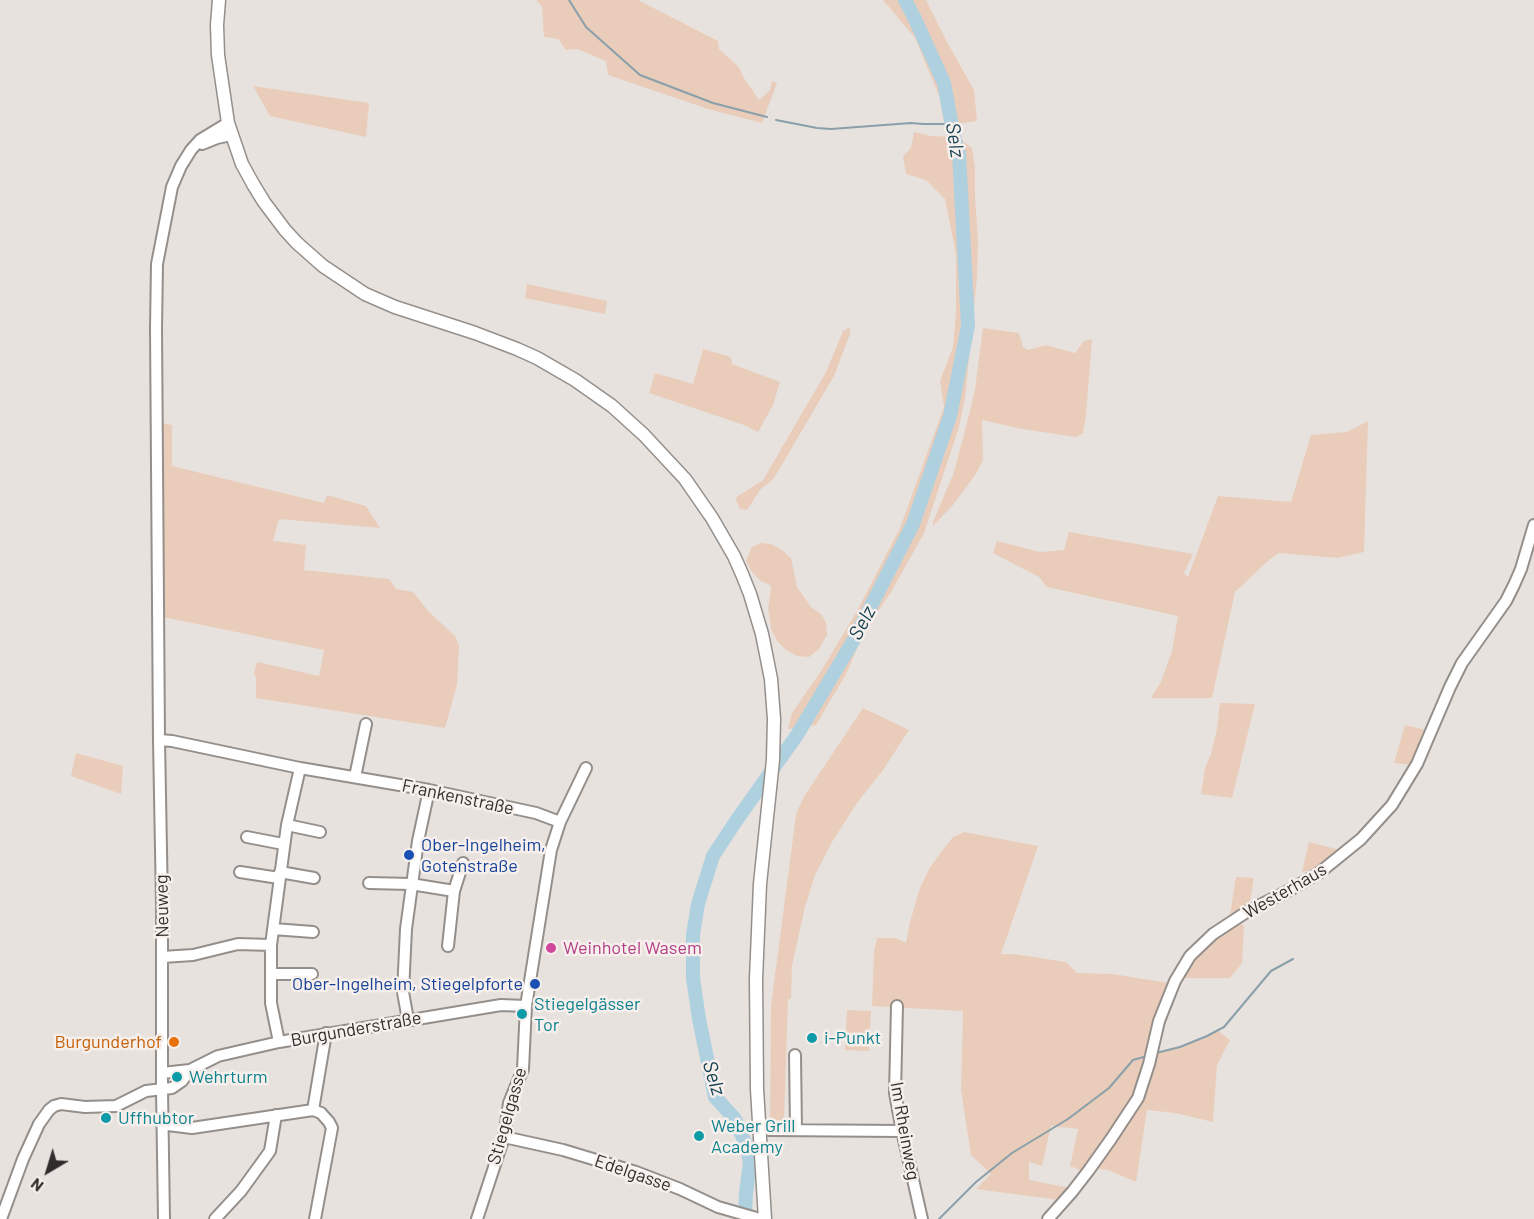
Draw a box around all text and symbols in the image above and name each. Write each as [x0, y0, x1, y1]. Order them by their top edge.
water label: Selz [940, 121, 970, 159]
water label: Selz [843, 602, 881, 644]
street label: Frankenstraße [400, 775, 516, 819]
place label: Ober-Ingelheim, Gotenstraße [421, 834, 546, 876]
marker: Ober-Ingelheim, Gotenstraße [402, 848, 416, 862]
street label: Westerhaus [1239, 858, 1331, 924]
street label: Neuweg [151, 874, 173, 938]
place label: Weinhotel Wasem [563, 937, 702, 959]
marker: Weinhotel Wasem [544, 941, 558, 955]
place label: Ober-Ingelheim, Stiegelpforte [292, 973, 523, 995]
marker: Ober-Ingelheim, Stiegelpforte [528, 977, 542, 991]
place label: Stiegelgässer Tor [534, 993, 641, 1036]
street label: Burgunderstraße [289, 1007, 423, 1051]
marker: Stiegelgässer Tor [515, 1007, 529, 1021]
place label: i-Punkt [824, 1027, 881, 1049]
place label: Burgunderhof [54, 1031, 162, 1053]
marker: i-Punkt [805, 1031, 819, 1045]
marker: Burgunderhof [167, 1035, 181, 1049]
water label: Selz [697, 1058, 731, 1098]
street label: Stiegelgasse [483, 1065, 531, 1167]
place label: Wehrturm [189, 1066, 268, 1088]
marker: Wehrturm [170, 1070, 184, 1084]
street label: Im Rheinweg [886, 1080, 924, 1182]
place label: Uffhubtor [118, 1107, 194, 1129]
marker: Uffhubtor [99, 1111, 113, 1125]
place label: Weber Grill Academy [711, 1115, 795, 1158]
marker: Weber Grill Academy [692, 1129, 706, 1143]
north arrow [18, 1141, 78, 1201]
street label: Edelgasse [592, 1150, 674, 1196]
text: N [27, 1175, 47, 1196]

